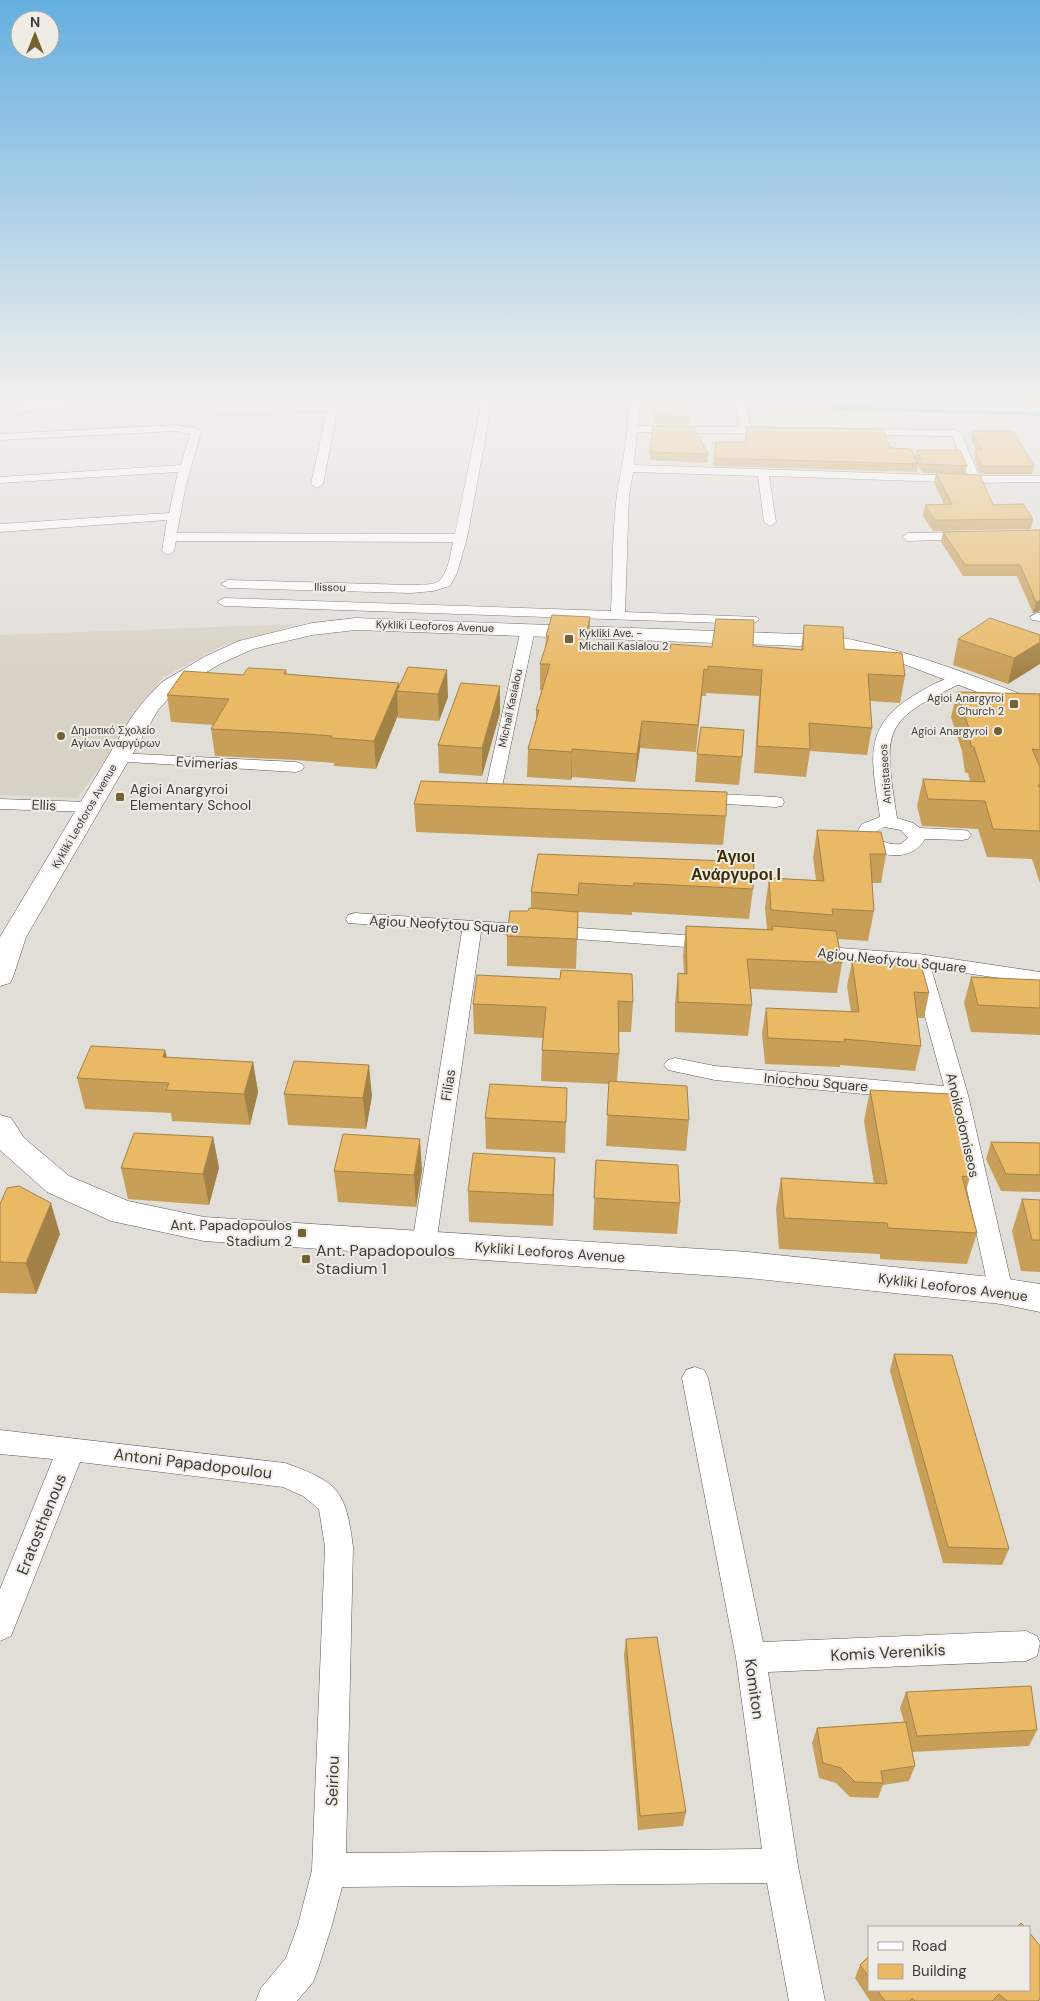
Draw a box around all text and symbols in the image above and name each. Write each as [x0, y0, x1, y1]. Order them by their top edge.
north arrow [10, 10, 60, 60]
text: N [30, 13, 40, 31]
street label: Ilissou [314, 580, 346, 594]
street label: Kykliki Leoforos Avenue [376, 617, 494, 635]
place label: Kykliki Ave. - Michail Kasialou 2 [579, 626, 668, 653]
marker: Kykliki Ave. - Michail Kasialou 2 [563, 633, 575, 645]
street label: Michaïl Kasialou [495, 667, 525, 749]
place label: Agioi Anargyroi Church 2 [927, 691, 1004, 718]
marker: Agioi Anargyroi Church 2 [1008, 698, 1020, 710]
place label: Δημοτικό Σχολείο Αγίων Αναργύρων [71, 723, 161, 750]
place label: Agioi Anargyroi [911, 724, 988, 738]
marker: Agioi Anargyroi [992, 725, 1004, 737]
marker: Δημοτικό Σχολείο Αγίων Αναργύρων [55, 730, 67, 742]
street label: Antistaseos [876, 744, 894, 804]
street label: Evimerias [175, 752, 239, 774]
street label: Kykliki Leoforos Avenue [48, 761, 120, 871]
place label: Agioi Anargyroi Elementary School [130, 780, 251, 814]
marker: Agioi Anargyroi Elementary School [114, 791, 126, 803]
street label: Ellis [31, 796, 57, 814]
district label: Άγιοι Ανάργυροι Ι [691, 846, 781, 885]
street label: Agiou Neofytou Square [369, 911, 519, 937]
street label: Agiou Neofytou Square [817, 943, 967, 977]
street label: Filias [437, 1068, 459, 1102]
street label: Iniochou Square [763, 1068, 869, 1096]
street label: Anoikodomiseos [942, 1071, 984, 1179]
place label: Ant. Papadopoulos Stadium 2 [170, 1216, 292, 1250]
marker: Ant. Papadopoulos Stadium 2 [296, 1227, 308, 1239]
street label: Kykliki Leoforos Avenue [474, 1238, 626, 1266]
place label: Ant. Papadopoulos Stadium 1 [316, 1240, 455, 1279]
marker: Ant. Papadopoulos Stadium 1 [300, 1253, 312, 1265]
street label: Kykliki Leoforos Avenue [877, 1269, 1029, 1305]
street label: Antoni Papadopoulou [113, 1443, 273, 1484]
street label: Eratosthenous [12, 1471, 71, 1578]
street label: Komis Verenikis [830, 1639, 946, 1666]
street label: Komiton [740, 1657, 769, 1721]
street label: Seiriou [321, 1755, 344, 1807]
legend [868, 1926, 1030, 1991]
text: Road [912, 1936, 947, 1956]
text: Building [912, 1961, 967, 1981]

